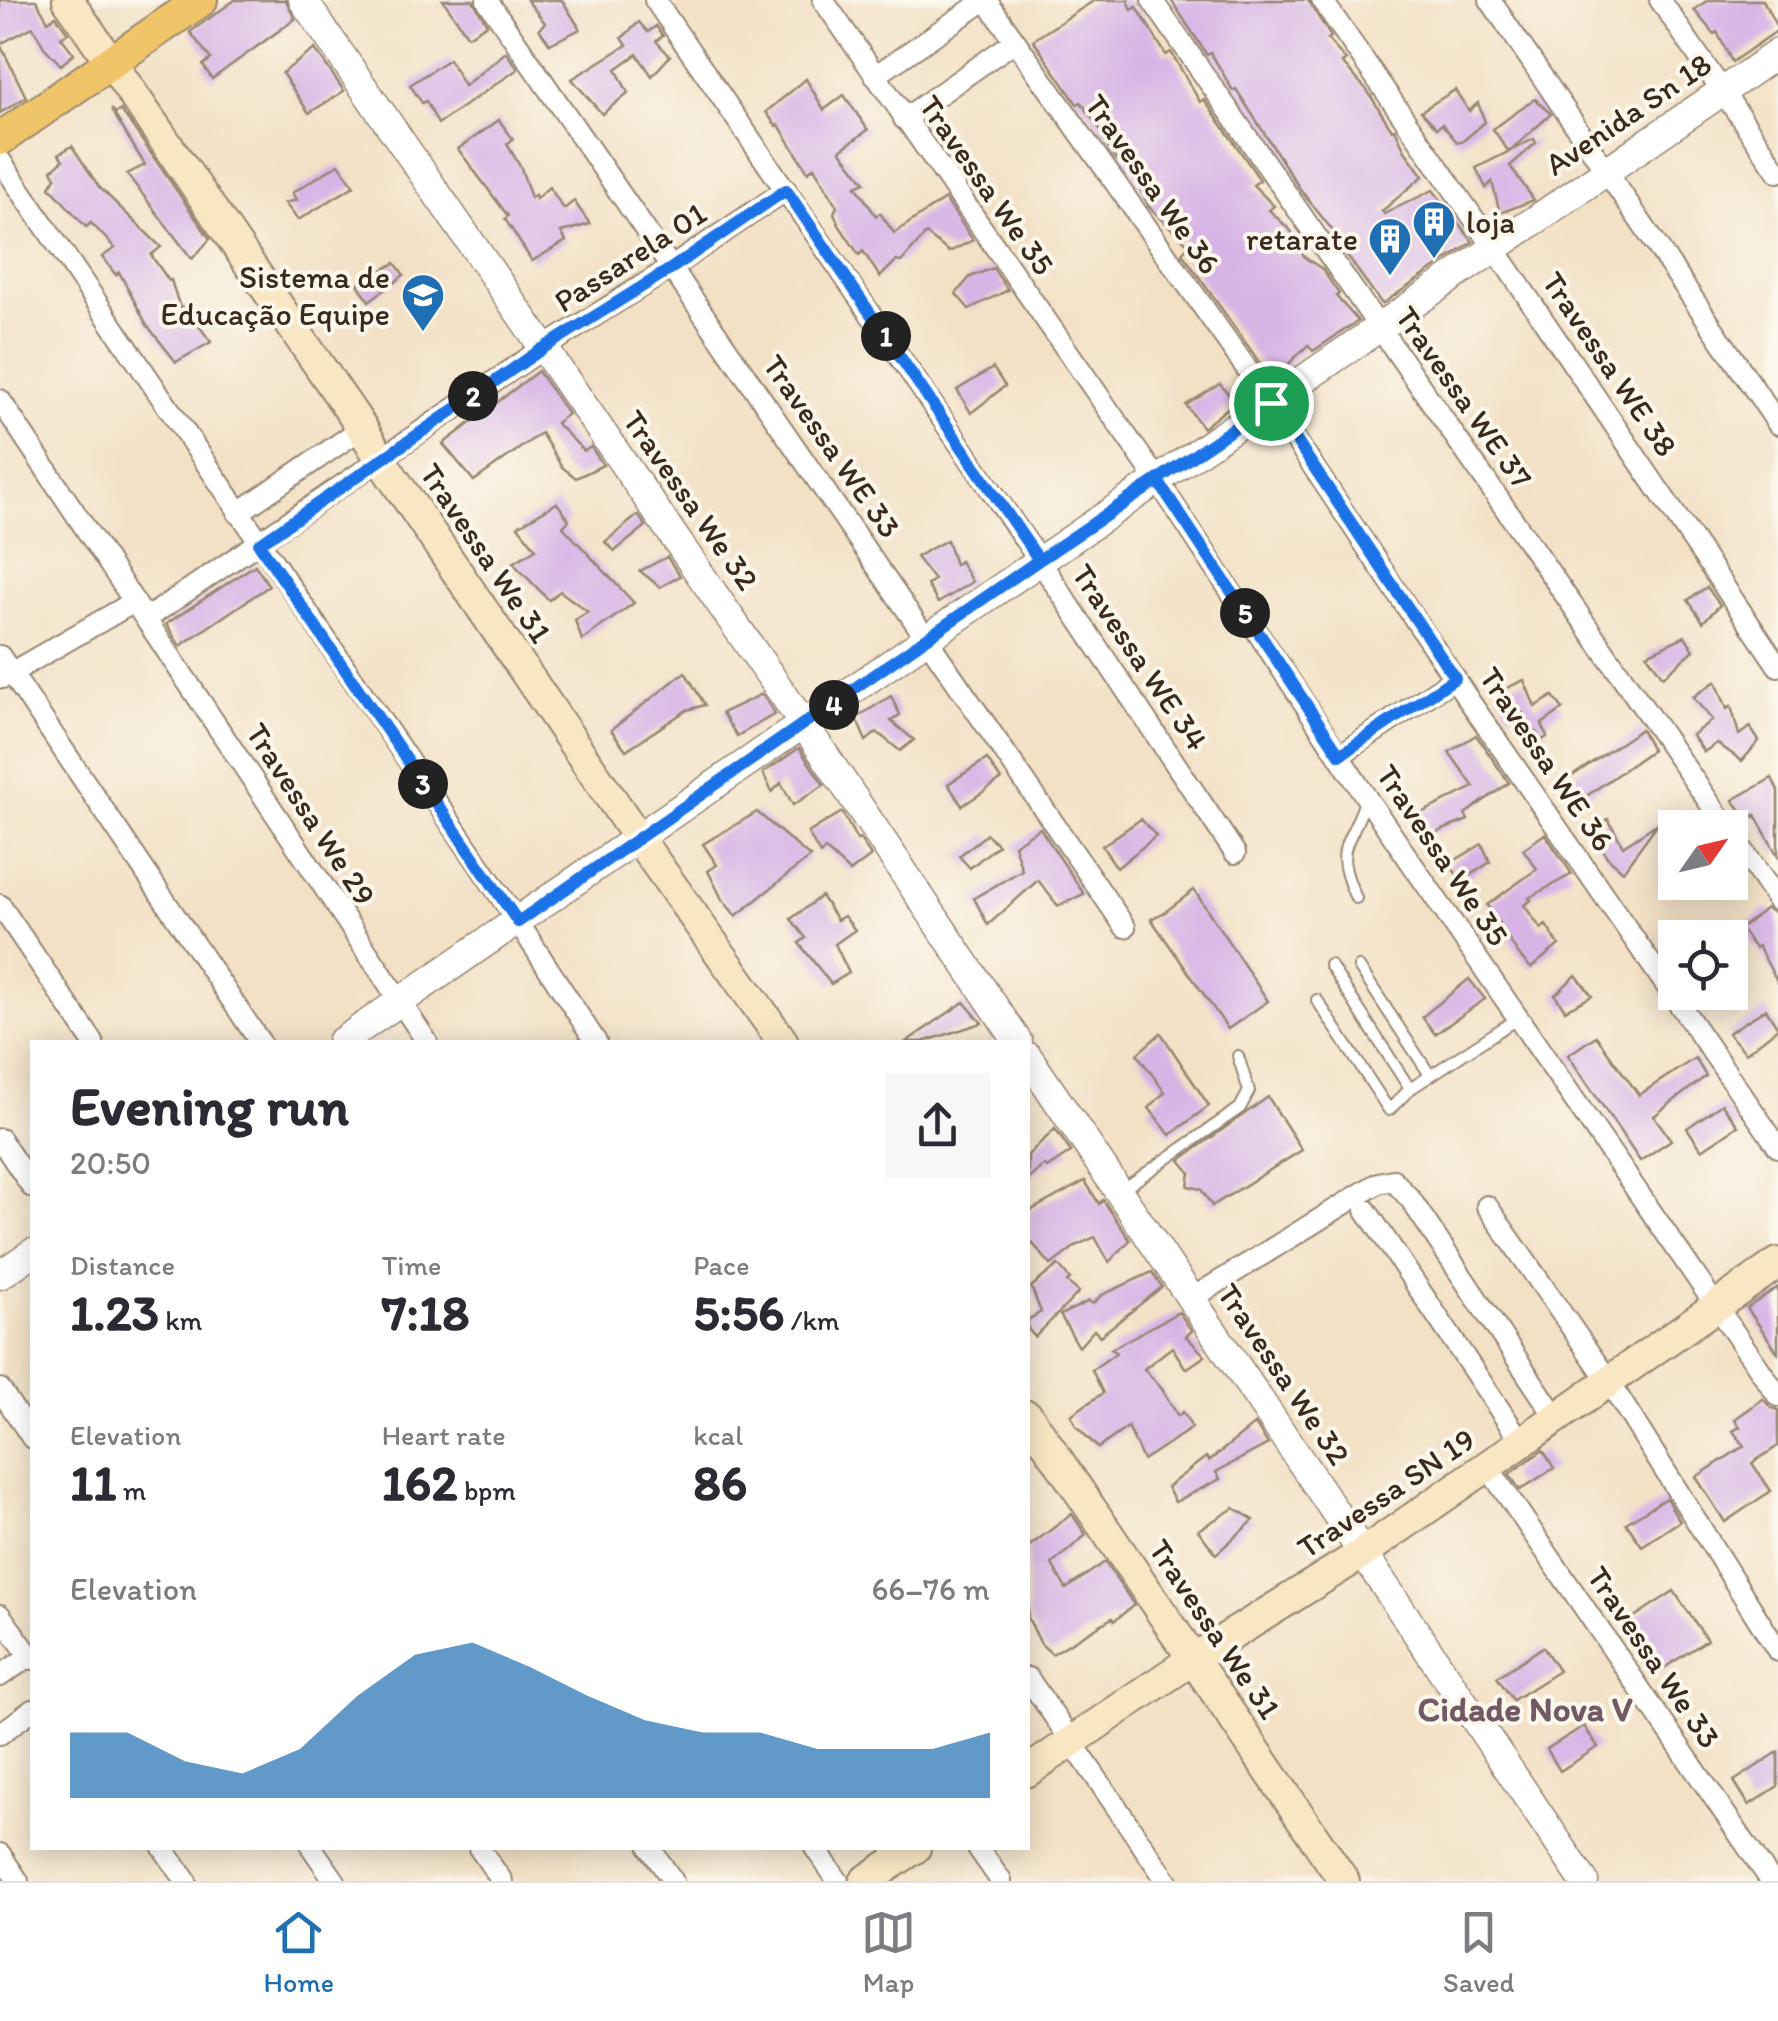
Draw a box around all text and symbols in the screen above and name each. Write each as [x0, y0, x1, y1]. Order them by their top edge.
street label: Avenida Sn 18 [1538, 45, 1718, 183]
street label: Travessa We 36 [1077, 87, 1229, 281]
street label: Travessa We 35 [911, 88, 1063, 282]
street label: Passarela 01 [547, 194, 713, 320]
building icon: loja [1411, 199, 1457, 260]
place label: loja [1466, 203, 1515, 241]
building icon: retarate [1367, 216, 1413, 277]
place label: retarate [1246, 220, 1358, 258]
place label: Sistema de Educação Equipe [160, 258, 390, 333]
street label: Travessa WE 38 [1534, 264, 1686, 464]
school or university icon: Sistema de Educação Equipe [400, 272, 446, 333]
street label: Travessa WE 37 [1387, 299, 1541, 495]
pin: 1 [861, 311, 911, 361]
text: 1 [880, 319, 893, 353]
street label: Travessa WE 33 [755, 347, 909, 545]
pin [1229, 361, 1314, 446]
pin: 2 [448, 371, 498, 421]
icon: arrive [1244, 376, 1299, 431]
text: 2 [466, 379, 480, 413]
street label: Travessa We 32 [615, 403, 767, 597]
street label: Travessa We 31 [412, 456, 560, 650]
street label: Travessa WE 34 [1064, 557, 1216, 757]
pin: 5 [1220, 588, 1270, 638]
text: 5 [1238, 596, 1252, 630]
street label: Travessa WE 36 [1471, 660, 1623, 858]
pin: 4 [809, 680, 859, 730]
text: 4 [826, 688, 842, 722]
street label: Travessa We 29 [238, 716, 384, 912]
street label: Travessa We 35 [1368, 757, 1518, 953]
pin: 3 [398, 759, 448, 809]
text: 3 [415, 767, 431, 801]
north arrow [1658, 810, 1748, 900]
map controls [1658, 810, 1748, 1010]
button: locate [1658, 920, 1748, 1010]
text: Evening run [70, 1073, 349, 1139]
button: share [885, 1073, 990, 1178]
text: 20:50 [70, 1144, 151, 1182]
text: Distance [70, 1248, 175, 1282]
text: Time [382, 1248, 441, 1282]
text: Pace [693, 1248, 749, 1282]
street label: Travessa We 32 [1209, 1276, 1359, 1472]
text: 1.23 [70, 1282, 159, 1343]
text: 7:18 [382, 1282, 469, 1343]
text: 5:56 [693, 1282, 785, 1343]
text: km [159, 1303, 202, 1337]
text: /km [785, 1303, 840, 1337]
text: Elevation [70, 1418, 181, 1452]
text: Heart rate [382, 1418, 506, 1452]
text: kcal [693, 1418, 743, 1452]
street label: Travessa SN 19 [1290, 1420, 1482, 1566]
text: 11 [70, 1452, 116, 1513]
text: 162 [382, 1452, 458, 1513]
text: 86 [693, 1452, 747, 1513]
text: m [116, 1473, 146, 1507]
text: bpm [458, 1473, 516, 1507]
street label: Travessa We 31 [1141, 1532, 1289, 1726]
street label: Travessa We 33 [1579, 1559, 1729, 1755]
text: Elevation [70, 1570, 197, 1608]
text: 66–76 m [871, 1570, 990, 1608]
district label: Cidade Nova V [1418, 1688, 1633, 1730]
tab: Home [264, 1905, 334, 1999]
tab: Map [861, 1905, 916, 1999]
tab: Saved [1443, 1905, 1515, 1999]

